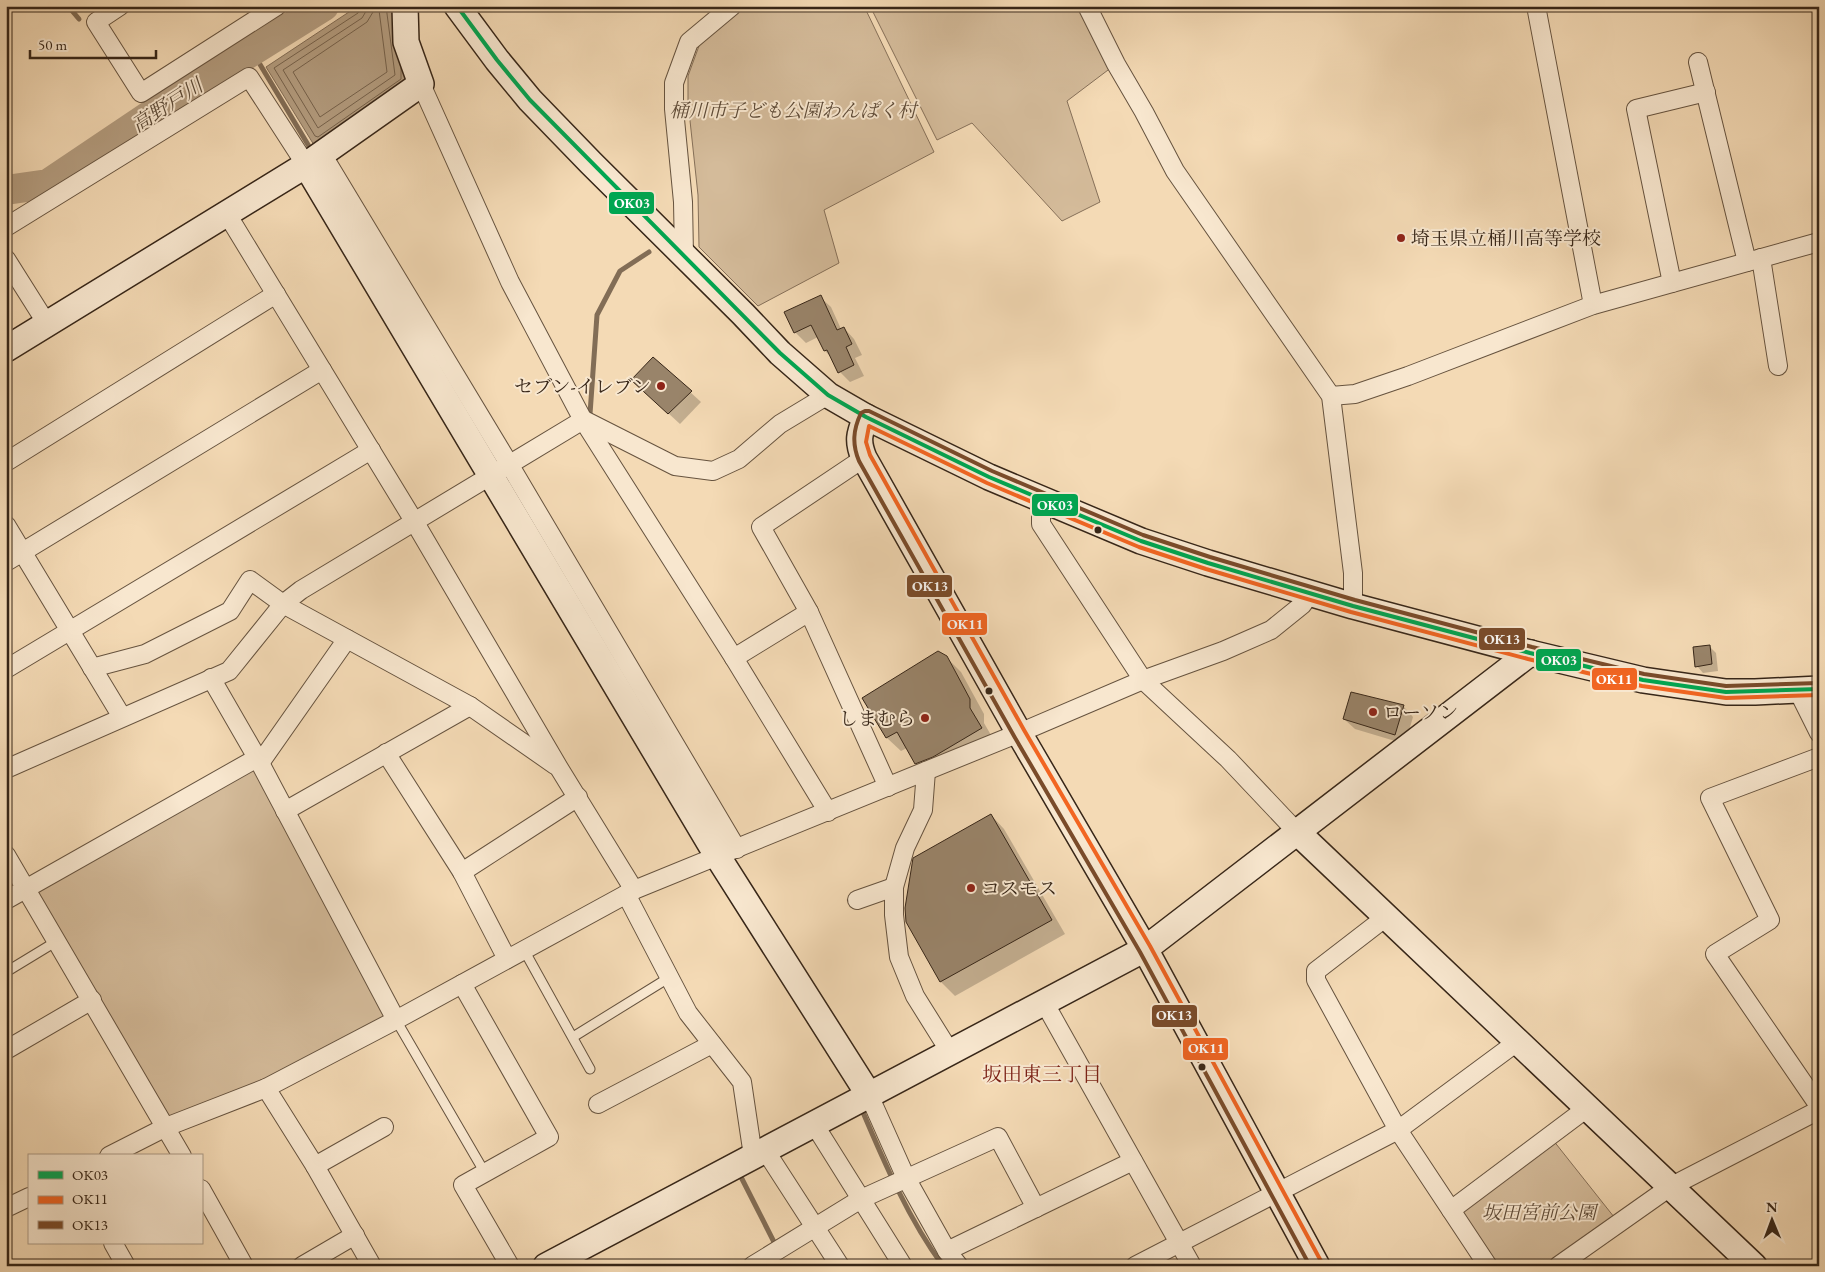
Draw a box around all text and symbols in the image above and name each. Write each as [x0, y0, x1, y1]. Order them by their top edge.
scale bar [30, 28, 156, 60]
text: 50 m [38, 35, 67, 54]
water label: 高野戸川 [126, 71, 209, 138]
park label: 桶川市子ども公園わんぱく村 [669, 98, 919, 123]
line badge: OK03 [608, 191, 655, 215]
text: OK03 [614, 194, 650, 212]
place label: 埼玉県立桶川高等学校 [1411, 226, 1601, 251]
marker: 埼玉県立桶川高等学校 [1395, 232, 1407, 244]
place label: セブン-イレブン [514, 374, 651, 399]
marker: セブン-イレブン [655, 380, 667, 392]
line badge: OK03 [1031, 493, 1079, 517]
text: OK03 [1037, 496, 1073, 514]
unlabelled marker [1093, 525, 1103, 535]
line badge: OK13 [906, 574, 953, 598]
text: OK13 [912, 577, 948, 595]
line badge: OK11 [941, 612, 988, 636]
text: OK11 [947, 615, 983, 633]
line badge: OK13 [1478, 627, 1526, 651]
text: OK13 [1484, 630, 1520, 648]
line badge: OK03 [1535, 648, 1582, 672]
text: OK03 [1541, 651, 1577, 669]
line badge: OK11 [1591, 667, 1638, 691]
text: OK11 [1596, 670, 1632, 688]
unlabelled marker [984, 686, 994, 696]
place label: ローソン [1383, 700, 1458, 725]
place label: しまむら [839, 706, 915, 731]
marker: ローソン [1367, 706, 1379, 718]
marker: しまむら [919, 712, 931, 724]
place label: コスモス [981, 876, 1057, 901]
marker: コスモス [965, 882, 977, 894]
line badge: OK13 [1151, 1004, 1198, 1028]
text: OK13 [1156, 1006, 1192, 1024]
line badge: OK11 [1182, 1037, 1229, 1061]
text: OK11 [1188, 1039, 1224, 1057]
district label: 坂田東三丁目 [982, 1061, 1102, 1087]
unlabelled marker [1197, 1062, 1207, 1072]
legend [28, 1154, 202, 1244]
text: OK03 [72, 1165, 108, 1184]
text: OK11 [72, 1189, 108, 1208]
north arrow [1748, 1194, 1798, 1244]
text: N [1766, 1198, 1778, 1216]
park label: 坂田宮前公園 [1482, 1200, 1599, 1225]
text: OK13 [72, 1215, 108, 1234]

